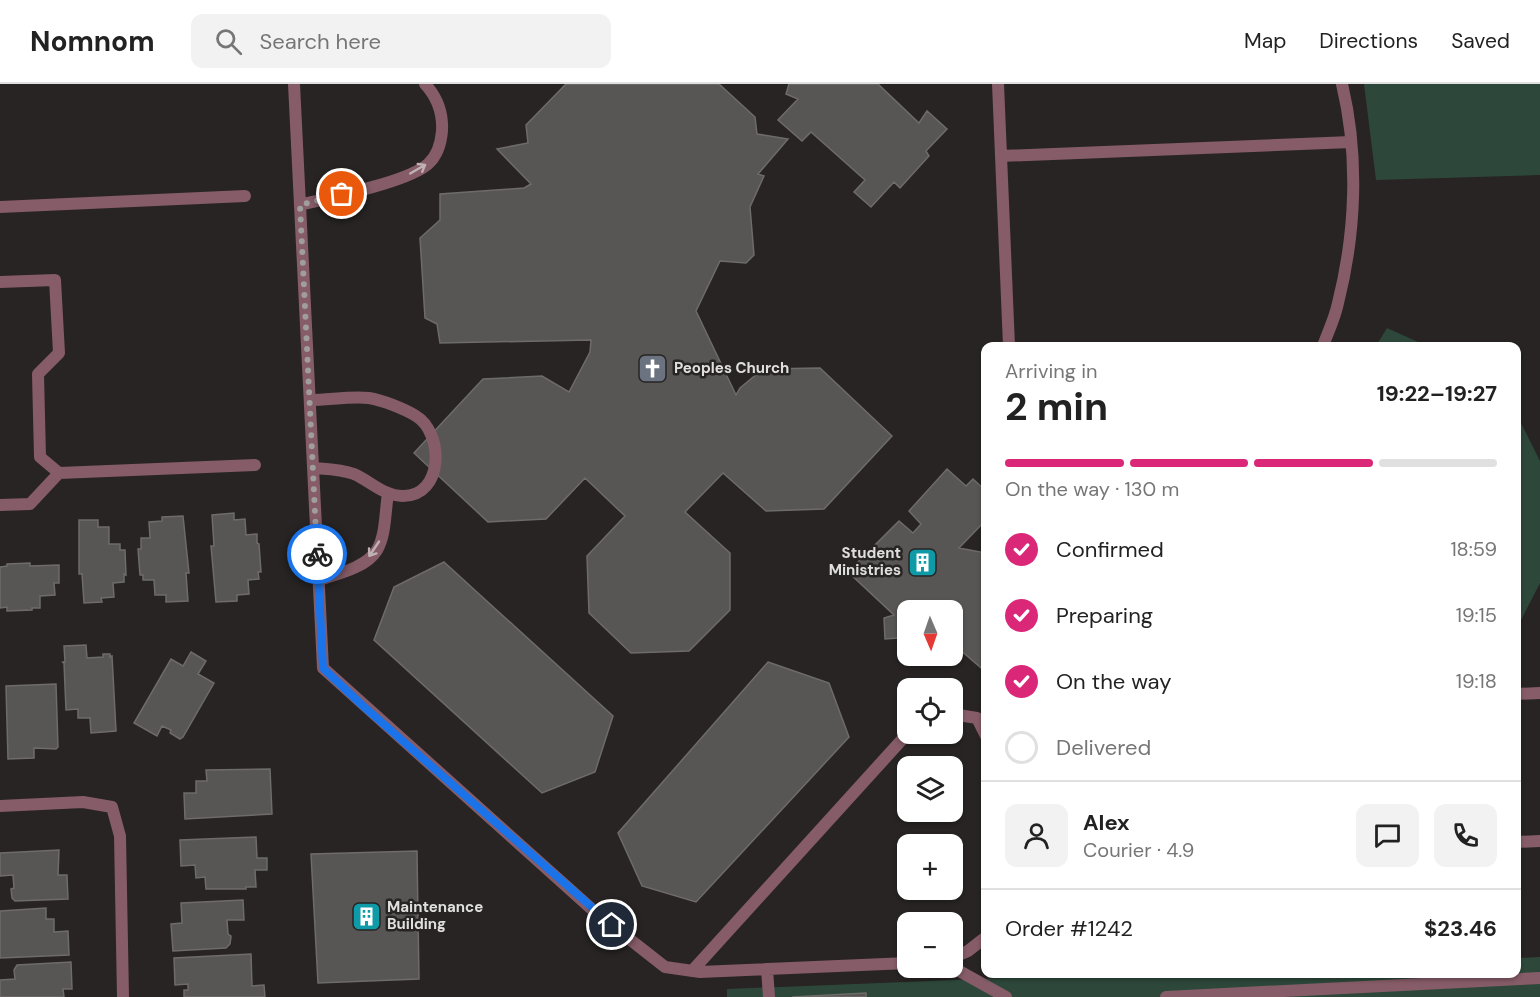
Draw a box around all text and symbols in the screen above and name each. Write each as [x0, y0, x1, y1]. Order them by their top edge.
search box [191, 14, 611, 68]
text: Nomnom [30, 23, 155, 60]
icon: search [212, 25, 245, 58]
text: Search here [260, 27, 381, 56]
text: Map [1244, 27, 1286, 55]
text: Directions [1319, 27, 1418, 55]
text: Saved [1451, 27, 1510, 55]
one-way arrow [409, 163, 426, 175]
pin [316, 168, 367, 219]
icon: bag [325, 177, 358, 210]
church icon: Peoples Church [637, 352, 669, 384]
place label: Peoples Church [674, 358, 789, 378]
text: Arriving in [1005, 358, 1097, 384]
text: 19:22–19:27 [1377, 379, 1497, 408]
text: 2 min [1005, 381, 1108, 432]
text: On the way · 130 m [1005, 476, 1179, 502]
courier [287, 524, 347, 584]
icon: check [1005, 533, 1038, 566]
text: Confirmed [1056, 535, 1164, 564]
text: 18:59 [1450, 536, 1497, 562]
icon: bike [301, 538, 334, 571]
one-way arrow [368, 541, 380, 557]
place label: Student Ministries [829, 543, 901, 580]
building icon: Student Ministries [906, 546, 938, 578]
icon: check [1005, 599, 1038, 632]
north arrow [897, 600, 963, 666]
map controls [897, 600, 963, 978]
text: Preparing [1056, 601, 1153, 630]
text: 19:15 [1456, 602, 1497, 628]
icon: check [1005, 665, 1038, 698]
text: On the way [1056, 667, 1171, 696]
text: 19:18 [1456, 668, 1497, 694]
button: locate [897, 678, 963, 744]
text: Delivered [1056, 733, 1151, 762]
button: layers [897, 756, 963, 822]
button: person [1005, 804, 1068, 867]
button: chat [1356, 804, 1419, 867]
button: phone [1434, 804, 1497, 867]
text: Alex [1083, 808, 1130, 837]
button: + [897, 834, 963, 900]
text: Courier · 4.9 [1083, 837, 1194, 863]
place label: Maintenance Building [387, 897, 483, 934]
pin [586, 899, 637, 950]
building icon: Maintenance Building [350, 900, 382, 932]
icon: home [595, 908, 628, 941]
button: − [897, 912, 963, 978]
text: Order #1242 [1005, 914, 1133, 943]
text: $23.46 [1424, 914, 1497, 943]

